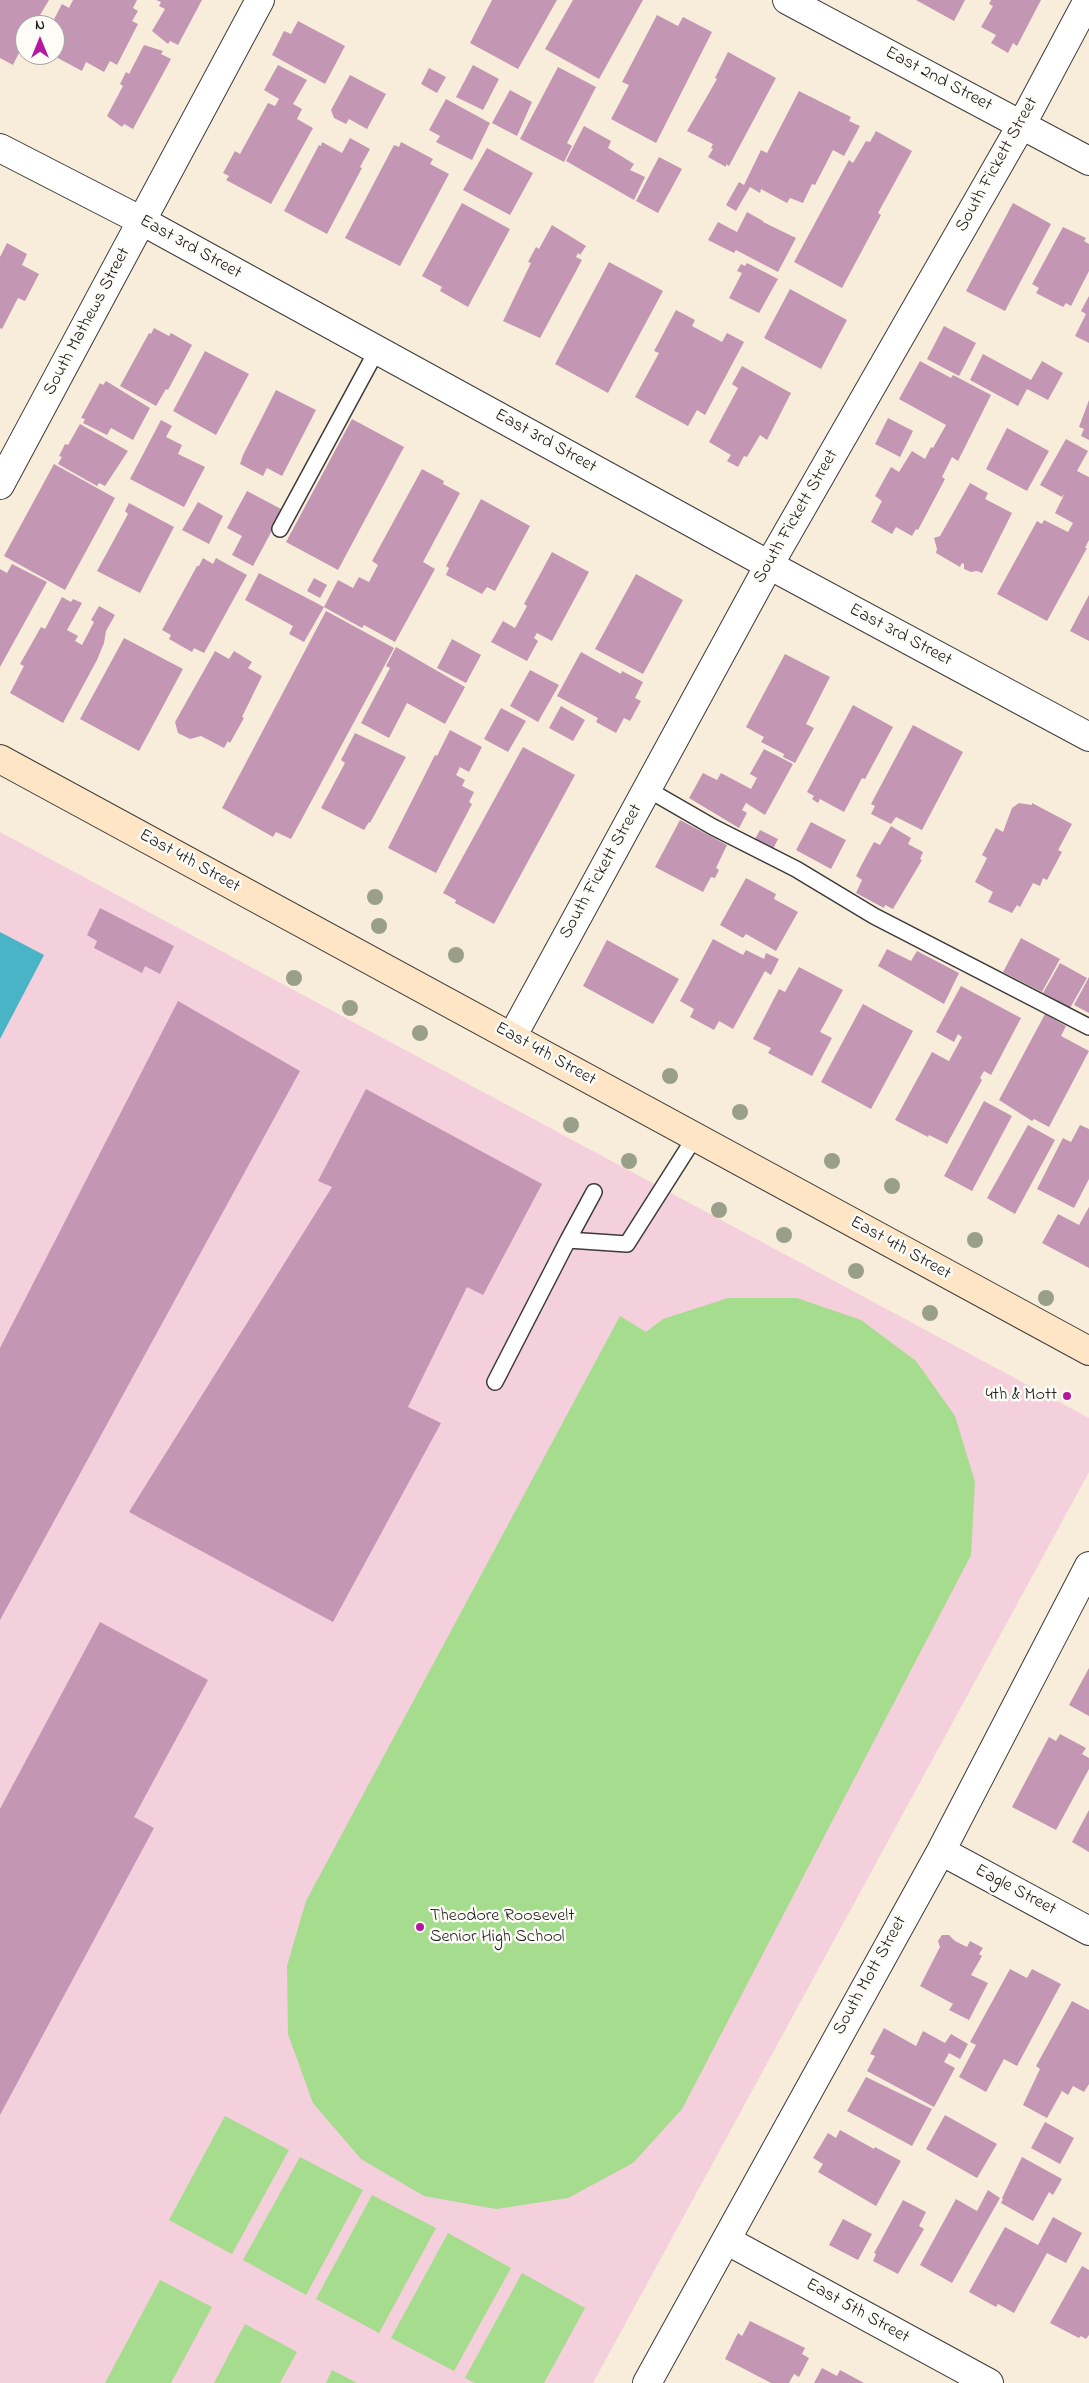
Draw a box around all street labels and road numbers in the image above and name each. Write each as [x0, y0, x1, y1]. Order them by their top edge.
street label: East 2nd Street [881, 43, 995, 117]
street label: South Fickett Street [952, 94, 1044, 236]
street label: East 3rd Street [135, 211, 245, 285]
street label: South Mathews Street [40, 244, 136, 400]
street label: East 3rd Street [490, 405, 600, 479]
street label: South Fickett Street [750, 446, 844, 588]
street label: East 3rd Street [845, 600, 955, 672]
street label: South Fickett Street [556, 801, 648, 943]
street label: East 4th Street [135, 825, 243, 899]
street label: East 4th Street [491, 1018, 599, 1092]
street label: East 4th Street [846, 1212, 954, 1286]
street label: Eagle Street [971, 1861, 1059, 1921]
street label: South Mott Street [829, 1913, 913, 2039]
street label: East 5th Street [801, 2275, 913, 2349]

